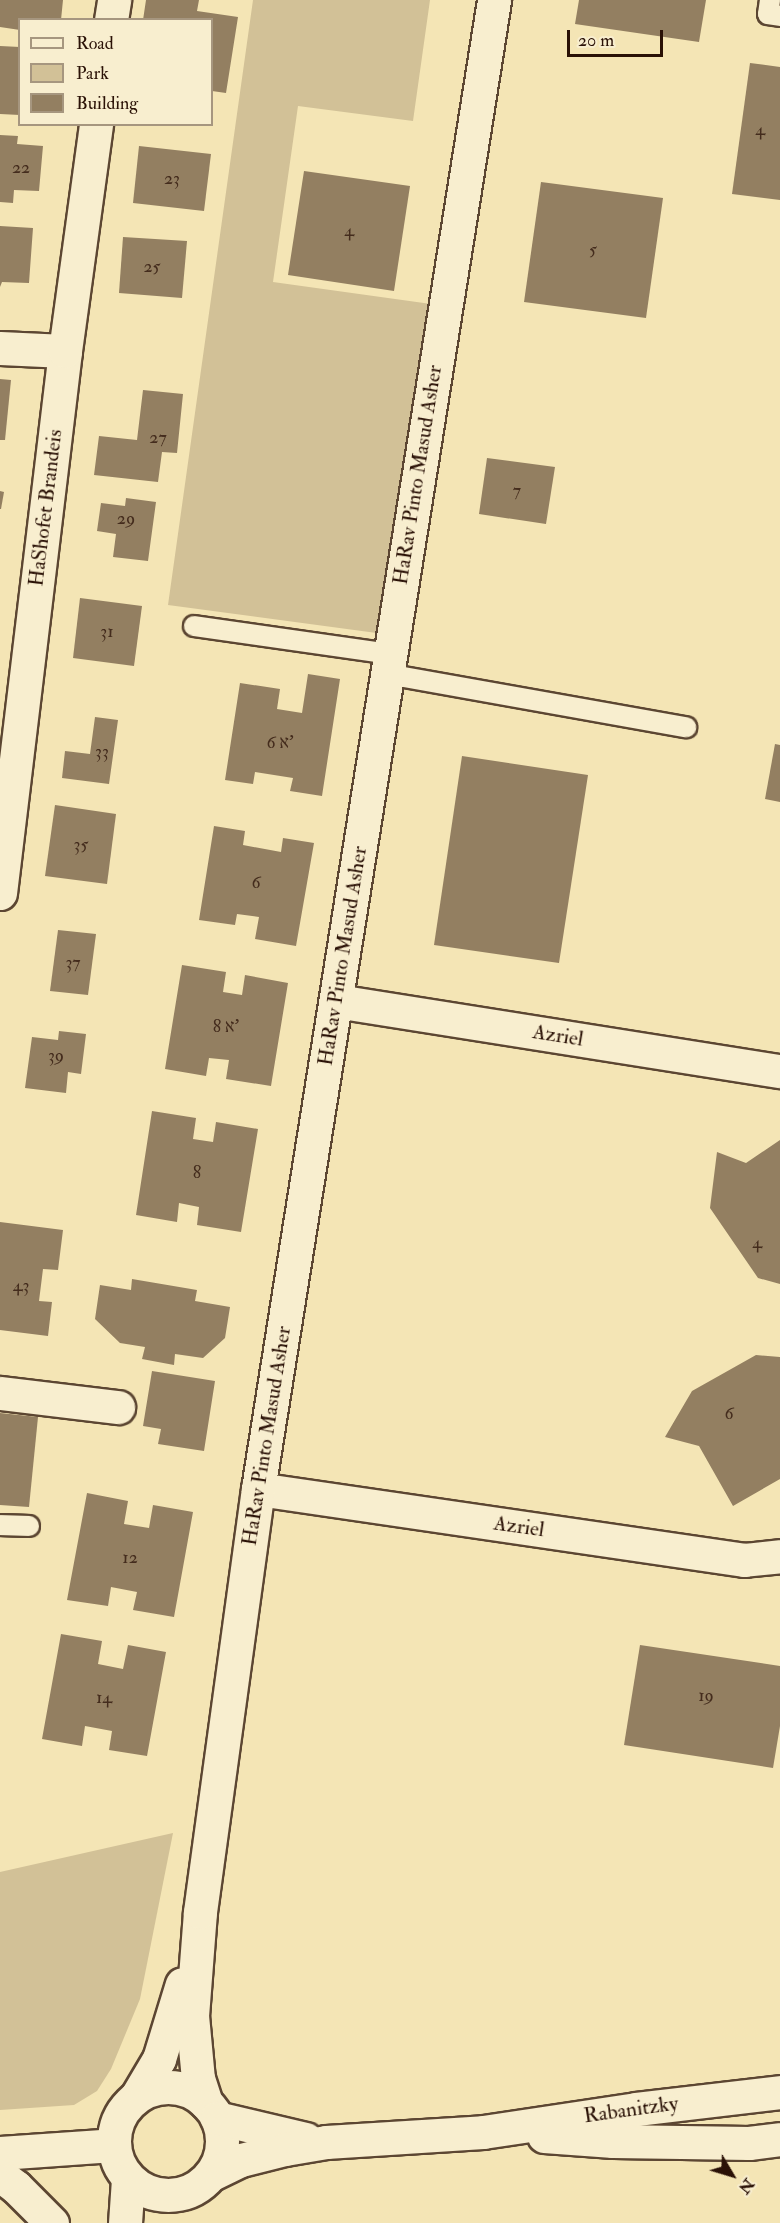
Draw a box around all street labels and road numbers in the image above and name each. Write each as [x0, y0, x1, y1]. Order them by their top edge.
street label: HaRav Pinto Masud Asher [388, 363, 448, 587]
street label: HaShofet Brandeis [24, 428, 68, 588]
street label: HaRav Pinto Masud Asher [313, 844, 373, 1068]
street label: Azriel [531, 1020, 585, 1052]
street label: HaRav Pinto Masud Asher [237, 1324, 297, 1548]
street label: Azriel [492, 1511, 546, 1543]
street label: Rabanitzky [582, 2091, 680, 2129]

